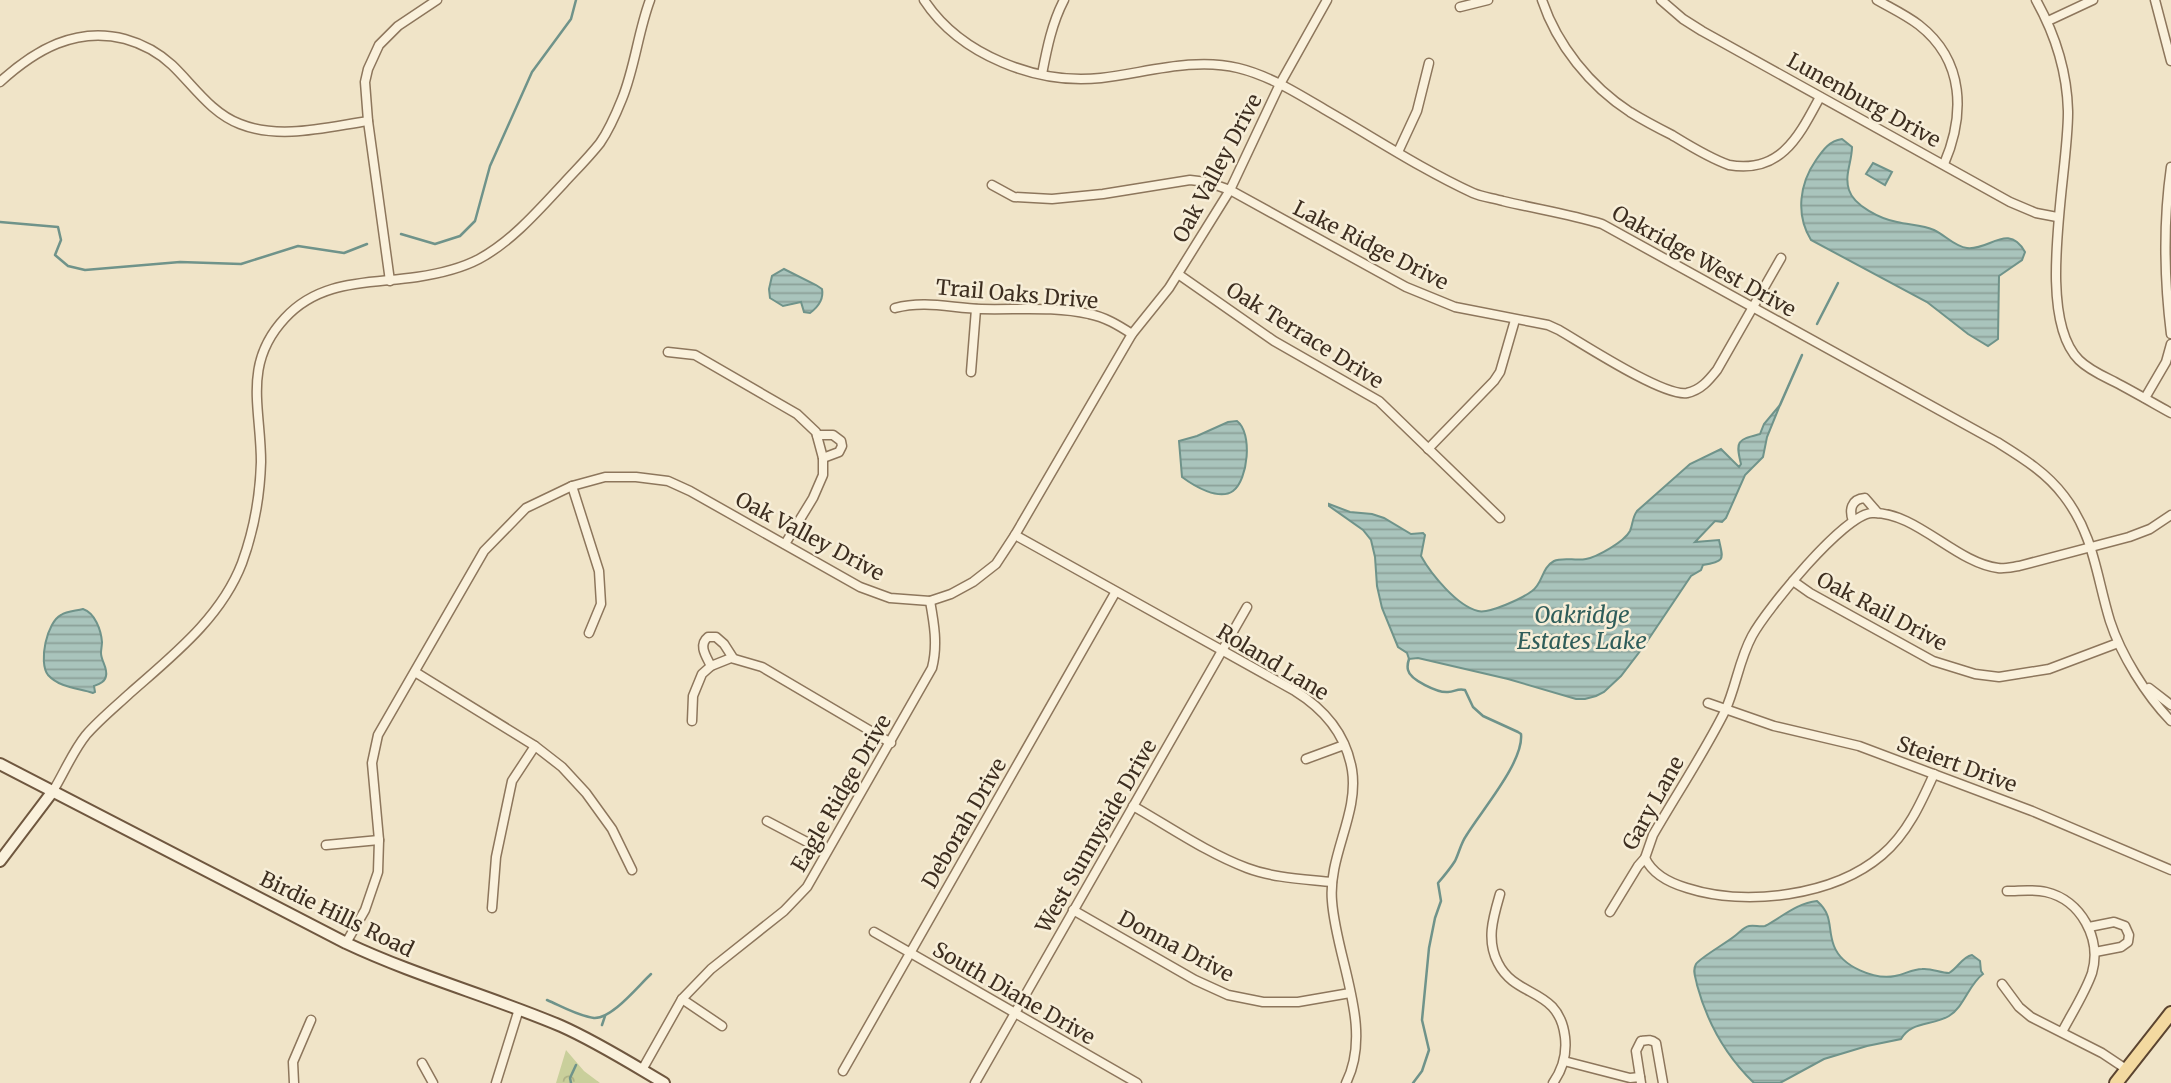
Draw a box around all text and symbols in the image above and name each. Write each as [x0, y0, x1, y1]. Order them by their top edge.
street label: Lunenburg Drive [1783, 47, 1945, 153]
street label: Oak Valley Drive [1166, 89, 1268, 247]
street label: Lake Ridge Drive [1289, 194, 1453, 296]
street label: Oakridge West Drive [1607, 199, 1801, 323]
street label: Trail Oaks Drive [935, 273, 1099, 315]
street label: Oak Terrace Drive [1221, 276, 1389, 394]
street label: Oak Valley Drive [731, 485, 889, 587]
street label: Oak Rail Drive [1812, 565, 1952, 657]
water label: Oakridge Estates Lake [1517, 600, 1647, 655]
street label: Roland Lane [1212, 618, 1334, 706]
street label: Eagle Ridge Drive [785, 709, 897, 877]
street label: Steiert Drive [1893, 730, 2021, 798]
street label: West Sunnyside Drive [1029, 734, 1163, 939]
street label: Gary Lane [1616, 751, 1690, 855]
street label: Deborah Drive [916, 753, 1012, 893]
street label: Birdie Hills Road [256, 865, 419, 963]
street label: Donna Drive [1114, 904, 1238, 988]
street label: South Diane Drive [928, 936, 1100, 1050]

